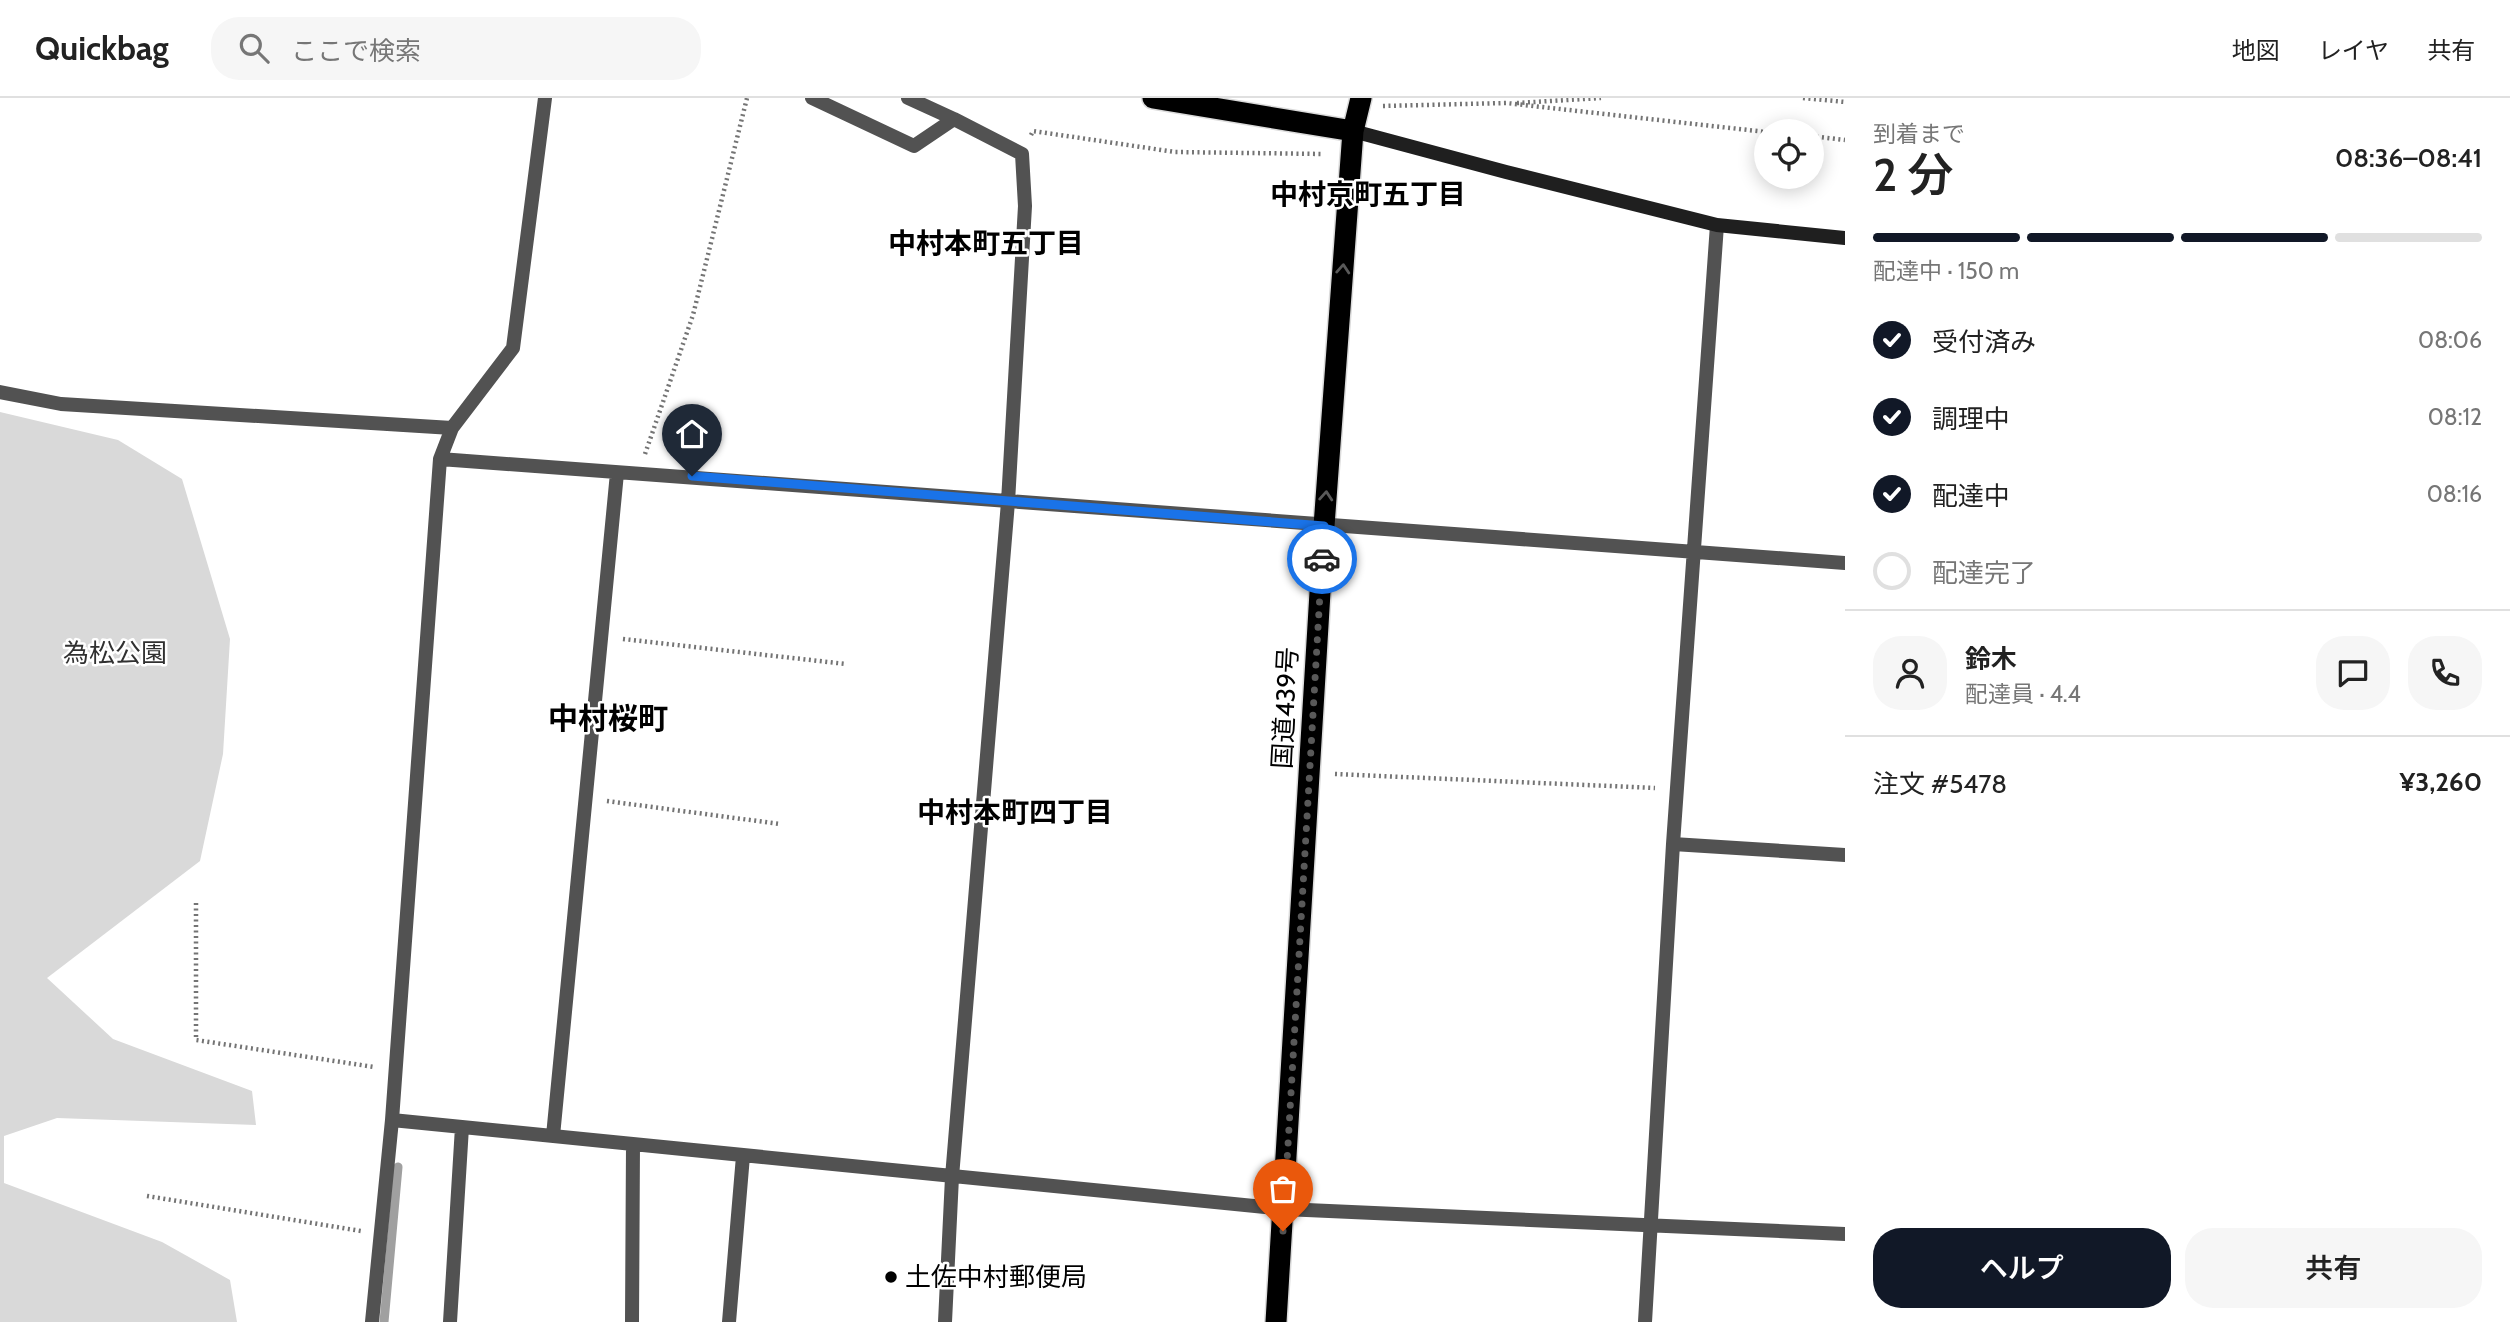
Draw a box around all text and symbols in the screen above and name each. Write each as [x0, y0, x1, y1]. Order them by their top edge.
search box [211, 17, 701, 80]
text: Quickbag [35, 28, 169, 68]
icon: search [235, 29, 273, 67]
text: ここで検索 [291, 35, 421, 67]
text: 地図 [2232, 36, 2280, 65]
text: レイヤ [2318, 36, 2389, 65]
text: 共有 [2427, 36, 2475, 65]
map controls [1754, 119, 1824, 189]
button: locate [1754, 119, 1824, 189]
text: 到着まで [1873, 120, 1965, 148]
text: 08:36–08:41 [2335, 142, 2482, 174]
text: 2 分 [1873, 147, 1954, 203]
district label: 中村京町五丁目 [1270, 177, 1466, 211]
district label: 中村本町五丁目 [888, 226, 1084, 260]
text: 配達中 · 150 m [1873, 257, 2019, 285]
one-way arrow [1335, 263, 1350, 274]
icon: check [1873, 321, 1911, 359]
text: 受付済み [1932, 326, 2036, 358]
text: 08:06 [2418, 326, 2482, 354]
icon: check [1873, 398, 1911, 436]
text: 調理中 [1932, 403, 2010, 435]
text: 08:12 [2428, 403, 2482, 431]
pin [662, 404, 722, 476]
icon: home [673, 415, 711, 453]
icon: check [1873, 475, 1911, 513]
text: 配達中 [1932, 480, 2010, 512]
text: 08:16 [2427, 480, 2482, 508]
one-way arrow [1318, 490, 1333, 501]
courier [1287, 524, 1357, 594]
icon: car [1303, 540, 1341, 578]
text: 配達完了 [1932, 557, 2036, 589]
button: person [1873, 636, 1947, 710]
button: chat [2316, 636, 2390, 710]
button: phone [2408, 636, 2482, 710]
park label: 為松公園 [63, 637, 167, 669]
text: 鈴木 [1965, 643, 2017, 675]
street label: 国道439号 [1266, 646, 1304, 770]
text: 配達員 · 4.4 [1965, 680, 2081, 708]
district label: 中村桜町 [548, 700, 668, 737]
text: ¥3,260 [2400, 766, 2482, 798]
text: 注文 #5478 [1873, 768, 2007, 800]
district label: 中村本町四丁目 [917, 795, 1113, 829]
pin [1253, 1159, 1313, 1231]
icon: bag [1264, 1170, 1302, 1208]
button: ヘルプ [1873, 1228, 2171, 1308]
button: 共有 [2185, 1228, 2482, 1308]
place label: 土佐中村郵便局 [905, 1261, 1087, 1293]
marker: 土佐中村郵便局 [883, 1269, 899, 1285]

